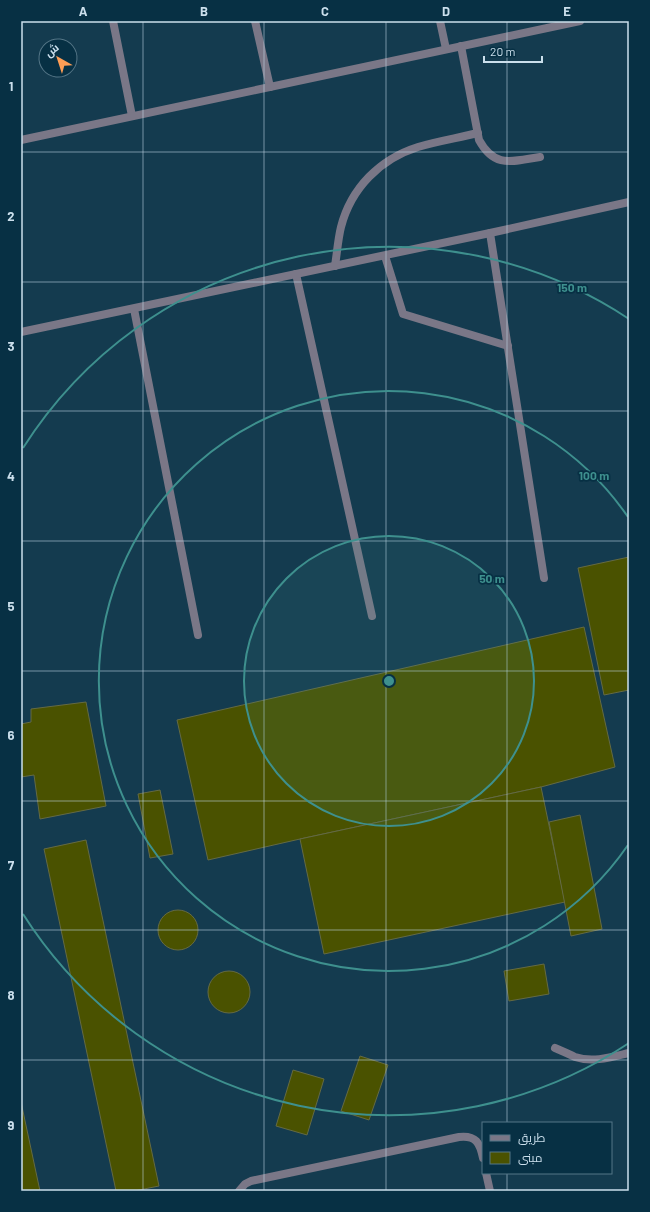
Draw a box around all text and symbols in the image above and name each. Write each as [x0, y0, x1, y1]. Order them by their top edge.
text: A [79, 3, 88, 19]
text: B [200, 3, 208, 19]
text: C [321, 3, 329, 19]
text: D [442, 3, 450, 19]
text: E [563, 3, 571, 19]
north arrow [38, 38, 78, 78]
scale bar [484, 38, 542, 64]
text: ش [42, 40, 62, 60]
text: 20 m [490, 44, 516, 58]
text: 1 [9, 78, 13, 94]
text: 2 [7, 208, 15, 224]
text: 150 m [557, 280, 587, 294]
text: 3 [7, 338, 15, 354]
text: 4 [7, 468, 15, 484]
text: 100 m [579, 468, 609, 482]
text: 50 m [479, 571, 505, 585]
text: 5 [7, 598, 15, 614]
centre of rings [382, 674, 396, 688]
text: 6 [8, 727, 15, 743]
text: 7 [8, 857, 15, 873]
text: 8 [7, 987, 15, 1003]
text: 9 [8, 1117, 15, 1133]
legend [482, 1122, 612, 1174]
text: طريق [518, 1130, 546, 1145]
text: مبنى [518, 1150, 543, 1165]

